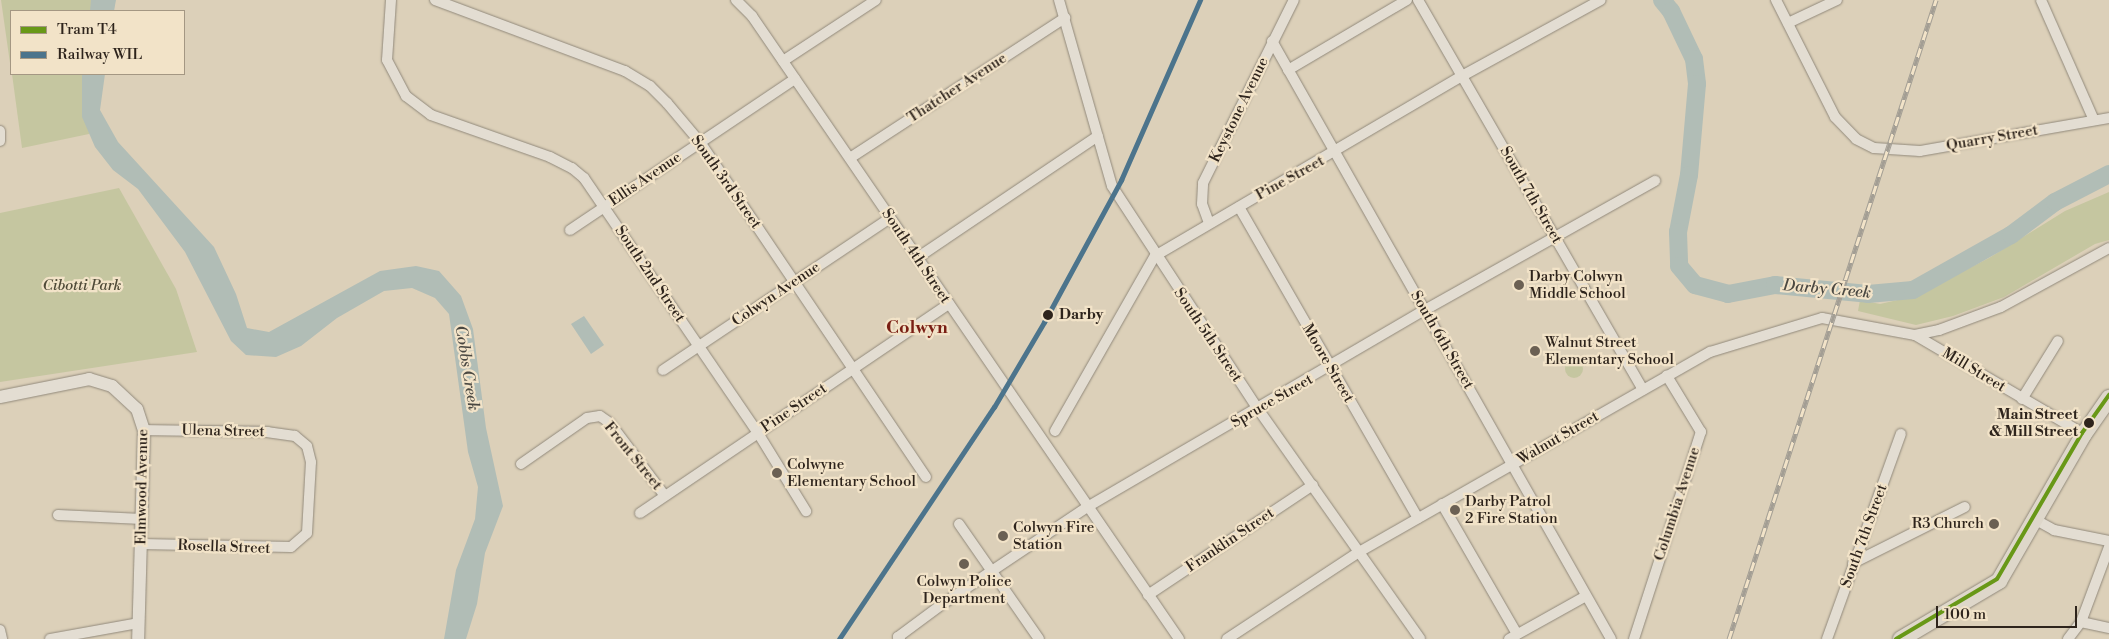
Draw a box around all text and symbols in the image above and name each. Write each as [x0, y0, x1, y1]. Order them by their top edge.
legend [10, 10, 185, 75]
text: Tram T4 [57, 20, 117, 39]
text: Railway WIL [57, 45, 142, 64]
street label: Thatcher Avenue [904, 49, 1010, 127]
street label: Keystone Avenue [1206, 54, 1272, 166]
street label: Quarry Street [1945, 121, 2039, 155]
street label: South 3rd Street [687, 132, 765, 232]
street label: South 7th Street [1496, 143, 1566, 247]
street label: Ellis Avenue [605, 148, 685, 210]
street label: Pine Street [1253, 152, 1327, 204]
street label: South 4th Street [878, 205, 954, 307]
street label: South 2nd Street [611, 222, 689, 326]
street label: Colwyn Avenue [729, 258, 823, 330]
place label: Darby Colwyn Middle School [1529, 267, 1626, 302]
water label: Darby Creek [1782, 276, 1872, 302]
park label: Cibotti Park [43, 277, 121, 295]
marker: Darby Colwyn Middle School [1513, 279, 1525, 291]
street label: South 5th Street [1170, 285, 1246, 385]
street label: South 6th Street [1407, 288, 1477, 392]
place label: Darby [1059, 306, 1103, 324]
marker: Darby [1041, 308, 1055, 322]
district label: Colwyn [886, 317, 948, 339]
street label: Moore Street [1298, 320, 1358, 406]
water label: Cobbs Creek [451, 324, 483, 412]
place label: Walnut Street Elementary School [1545, 333, 1674, 368]
street label: Mill Street [1939, 344, 2009, 396]
marker: Walnut Street Elementary School [1529, 345, 1541, 357]
street label: Spruce Street [1228, 370, 1316, 432]
street label: Pine Street [758, 379, 830, 437]
place label: Main Street & Mill Street [1989, 405, 2078, 440]
street label: Walnut Street [1514, 407, 1602, 469]
marker: Main Street & Mill Street [2082, 416, 2096, 430]
street label: Front Street [600, 418, 666, 494]
street label: Ulena Street [181, 421, 265, 441]
street label: Elmwood Avenue [132, 429, 152, 545]
street label: Columbia Avenue [1650, 445, 1704, 563]
place label: Colwyne Elementary School [787, 455, 916, 490]
marker: Colwyne Elementary School [771, 467, 783, 479]
street label: South 7th Street [1837, 482, 1891, 590]
place label: Darby Patrol 2 Fire Station [1465, 492, 1558, 527]
street label: Franklin Street [1182, 504, 1278, 576]
marker: Darby Patrol 2 Fire Station [1449, 504, 1461, 516]
place label: R3 Church [1912, 515, 1984, 533]
place label: Colwyn Fire Station [1013, 518, 1094, 553]
marker: R3 Church [1988, 518, 2000, 530]
marker: Colwyn Fire Station [997, 530, 1009, 542]
street label: Rosella Street [177, 536, 271, 558]
marker: Colwyn Police Department [958, 558, 970, 570]
place label: Colwyn Police Department [917, 572, 1011, 607]
scale bar [1939, 596, 2080, 628]
text: 100 m [1944, 605, 1986, 624]

